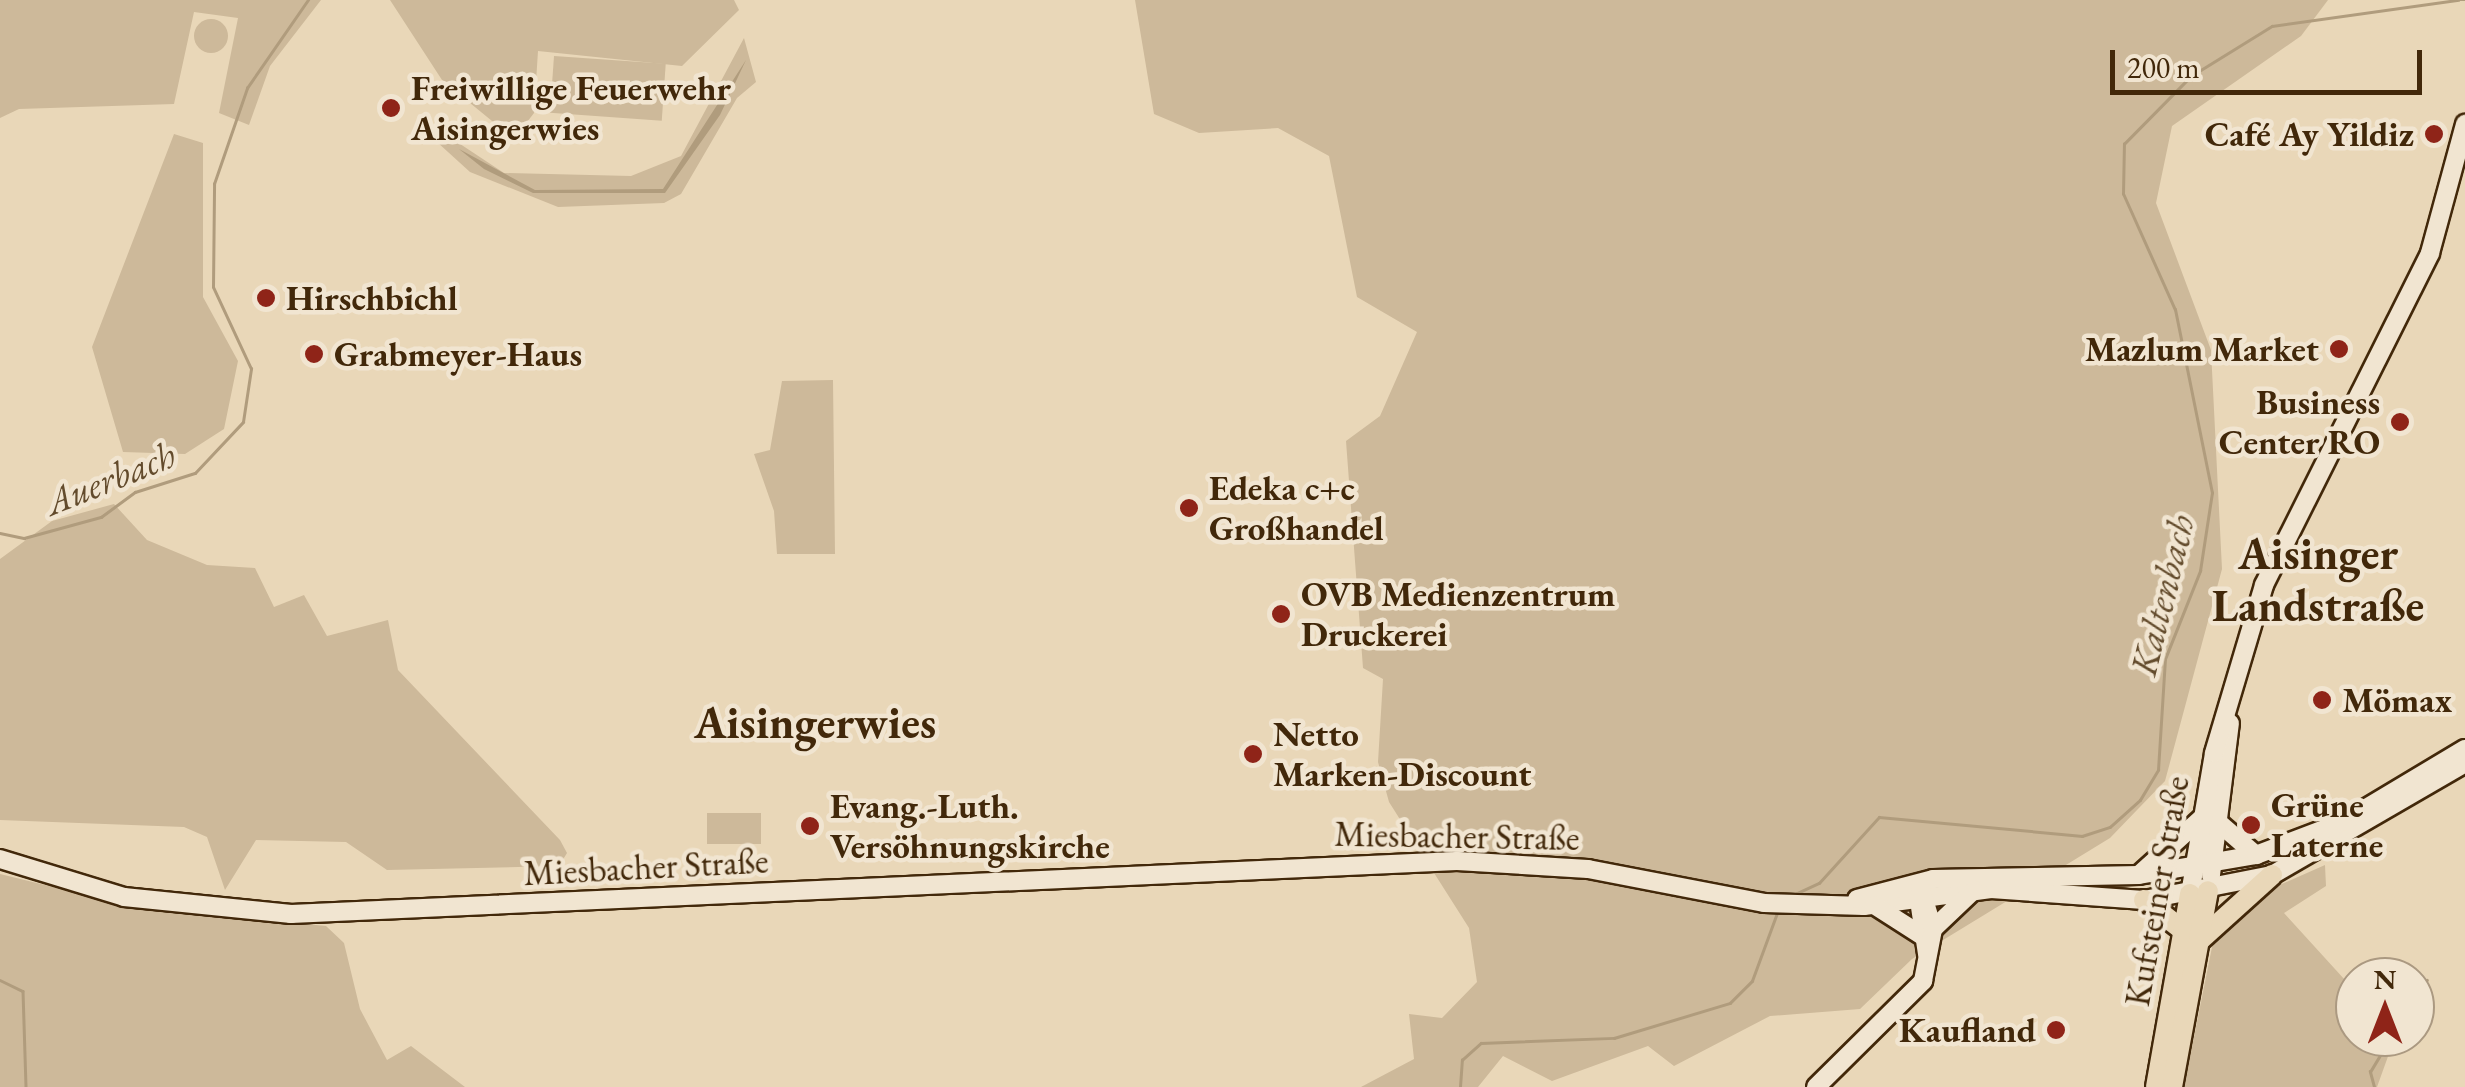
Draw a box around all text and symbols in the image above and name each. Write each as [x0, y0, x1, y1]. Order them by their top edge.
scale bar [2115, 30, 2428, 92]
text: 200 m [2127, 48, 2200, 87]
place label: Freiwillige Feuerwehr Aisingerwies [411, 67, 731, 149]
marker: Freiwillige Feuerwehr Aisingerwies [380, 97, 402, 119]
place label: Café Ay Yildiz [2205, 113, 2414, 155]
marker: Café Ay Yildiz [2423, 123, 2445, 145]
place label: Hirschbichl [286, 277, 458, 319]
marker: Hirschbichl [255, 287, 277, 309]
place label: Mazlum Market [2085, 328, 2319, 370]
place label: Grabmeyer-Haus [334, 333, 582, 375]
marker: Mazlum Market [2328, 338, 2350, 360]
marker: Grabmeyer-Haus [303, 343, 325, 365]
place label: Business Center RO [2219, 381, 2380, 463]
marker: Business Center RO [2389, 411, 2411, 433]
water label: Auerbach [38, 431, 182, 525]
place label: Edeka c+c Großhandel [1209, 467, 1384, 549]
marker: Edeka c+c Großhandel [1178, 497, 1200, 519]
water label: Kaltenbach [2120, 510, 2204, 680]
district label: Aisinger Landstraße [2212, 527, 2424, 633]
place label: OVB Medienzentrum Druckerei [1301, 573, 1615, 655]
marker: OVB Medienzentrum Druckerei [1270, 603, 1292, 625]
place label: Mömax [2342, 679, 2452, 721]
marker: Mömax [2311, 689, 2333, 711]
district label: Aisingerwies [694, 696, 936, 750]
place label: Netto Marken-Discount [1273, 713, 1531, 795]
marker: Netto Marken-Discount [1242, 743, 1264, 765]
street label: Kufsteiner Straße [2116, 773, 2198, 1009]
place label: Grüne Laterne [2271, 784, 2383, 866]
place label: Evang.-Luth. Versöhnungskirche [830, 785, 1110, 867]
street label: Miesbacher Straße [1334, 813, 1580, 859]
marker: Grüne Laterne [2240, 814, 2262, 836]
marker: Evang.-Luth. Versöhnungskirche [799, 815, 821, 837]
street label: Miesbacher Straße [522, 840, 770, 894]
north arrow [2335, 957, 2435, 1057]
text: N [2374, 961, 2396, 997]
place label: Kaufland [1899, 1009, 2036, 1051]
marker: Kaufland [2045, 1019, 2067, 1041]

